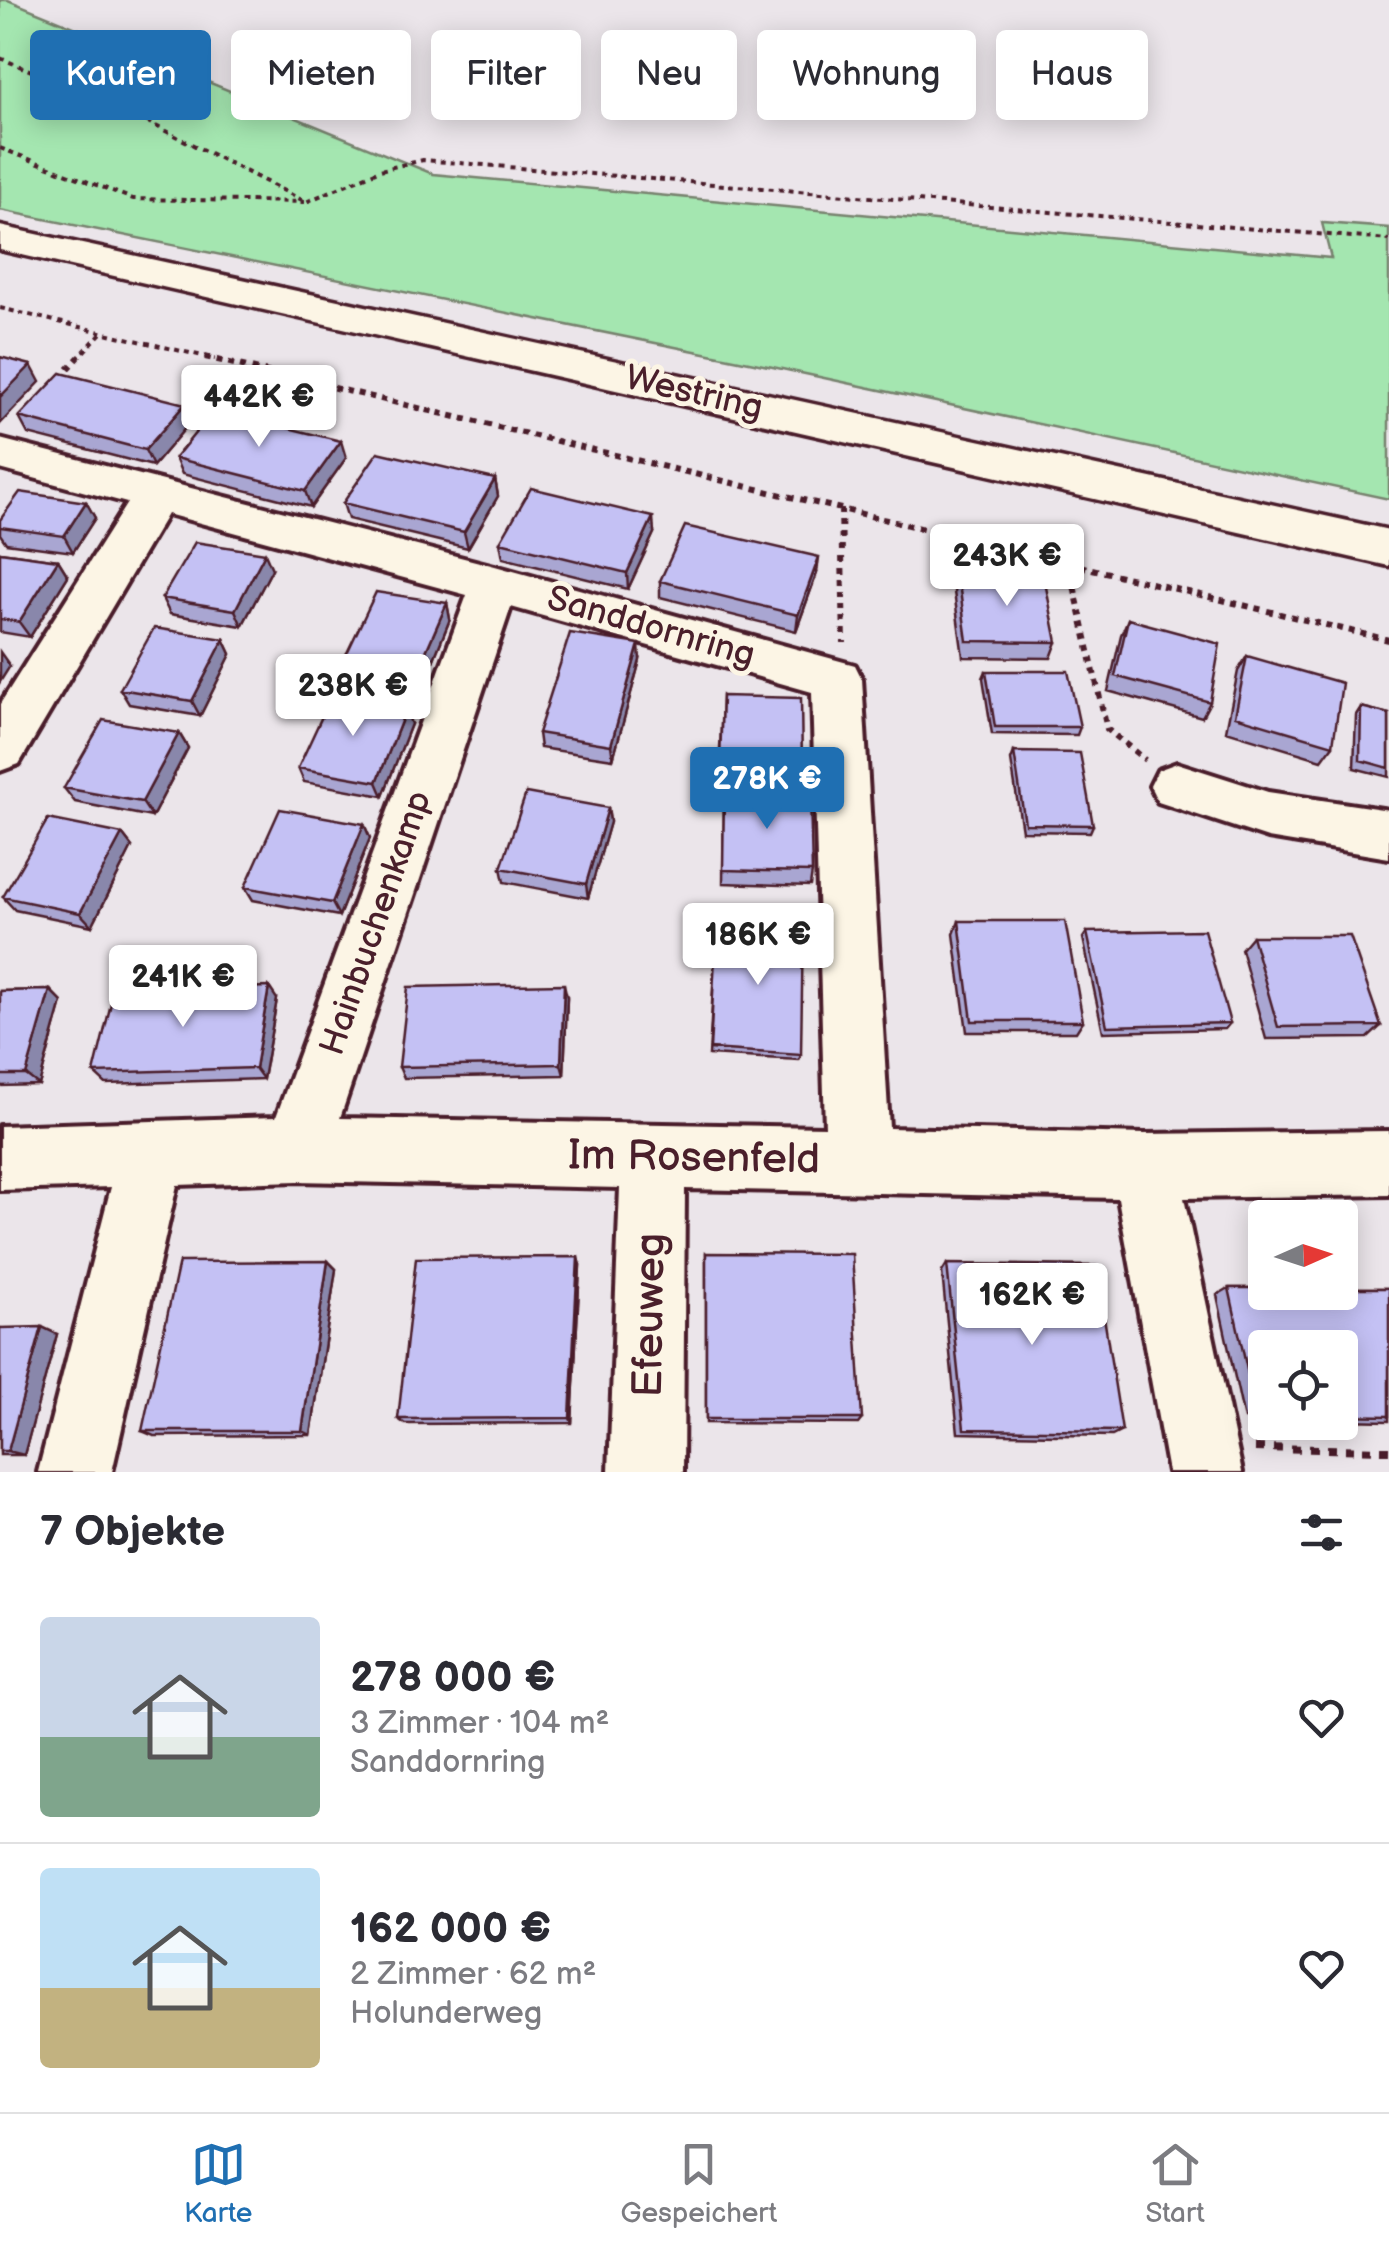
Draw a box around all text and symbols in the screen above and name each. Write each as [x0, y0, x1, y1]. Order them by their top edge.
chip: Kaufen [30, 30, 211, 120]
chip: Mieten [231, 30, 411, 120]
chip: Filter [431, 30, 581, 120]
chip: Neu [601, 30, 737, 120]
chip: Wohnung [757, 30, 976, 120]
chip: Haus [996, 30, 1148, 120]
street label: Westring [621, 356, 767, 430]
pin: 442K € [178, 365, 340, 450]
text: 442K € [203, 378, 315, 417]
pin: 243K € [926, 524, 1088, 609]
text: 243K € [952, 537, 1062, 576]
street label: Sanddornring [542, 577, 760, 677]
pin: 238K € [272, 654, 434, 739]
text: 238K € [298, 667, 408, 706]
pin: 278K € [686, 747, 848, 832]
text: 278K € [712, 760, 822, 799]
street label: Hainbuchenkamp [311, 785, 441, 1061]
pin: 186K € [677, 903, 839, 988]
text: 186K € [705, 916, 811, 955]
pin: 241K € [102, 945, 264, 1030]
text: 241K € [131, 958, 235, 997]
street label: Im Rosenfeld [568, 1130, 820, 1186]
north arrow [1248, 1200, 1358, 1310]
map controls [1248, 1200, 1358, 1440]
street label: Efeuweg [623, 1232, 677, 1398]
pin: 162K € [951, 1263, 1113, 1348]
text: 162K € [979, 1276, 1085, 1315]
button: locate [1248, 1330, 1358, 1440]
icon: filters [1294, 1505, 1349, 1560]
text: 7 Objekte [40, 1507, 225, 1558]
text: 278 000 € [350, 1653, 555, 1704]
icon: home [120, 1657, 240, 1777]
icon: heart [1294, 1690, 1349, 1745]
text: 3 Zimmer · 104 m² [350, 1704, 609, 1743]
text: Sanddornring [350, 1743, 546, 1782]
text: 162 000 € [350, 1904, 551, 1955]
icon: home [120, 1908, 240, 2028]
icon: heart [1294, 1941, 1349, 1996]
text: 2 Zimmer · 62 m² [350, 1955, 596, 1994]
text: Holunderweg [350, 1994, 542, 2033]
tab: Karte [184, 2137, 252, 2230]
tab: Gespeichert [620, 2137, 777, 2230]
tab: Start [1145, 2137, 1205, 2230]

